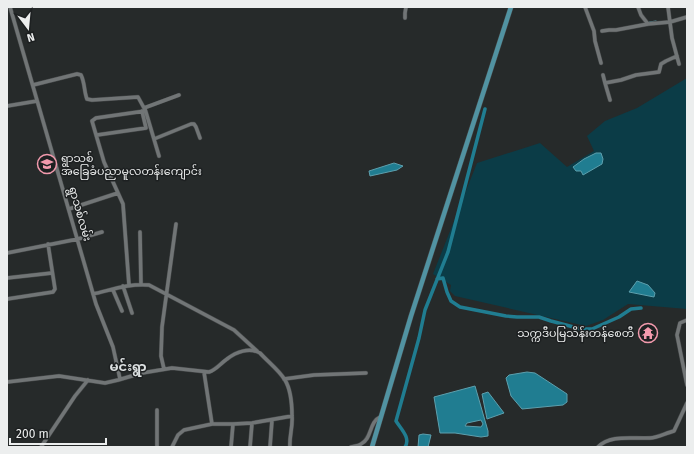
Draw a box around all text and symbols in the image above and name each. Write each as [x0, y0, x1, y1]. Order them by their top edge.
north arrow [8, 8, 48, 48]
text: N [25, 30, 36, 44]
place label: ရွာသစ် အခြေခံပညာမူလတန်းကျောင်း [61, 151, 202, 180]
school or university icon: ရွာသစ် အခြေခံပညာမူလတန်းကျောင်း [36, 153, 58, 175]
street label: ရွာသစ်လမ်း [64, 185, 95, 243]
temple icon: သက္ကဒီပမြသိန်းတန်စေတီ [637, 322, 659, 344]
place label: သက္ကဒီပမြသိန်းတန်စေတီ [517, 326, 634, 342]
district label: မင်းရွာ [109, 357, 147, 377]
scale bar [10, 420, 106, 446]
text: 200 m [16, 427, 49, 441]

